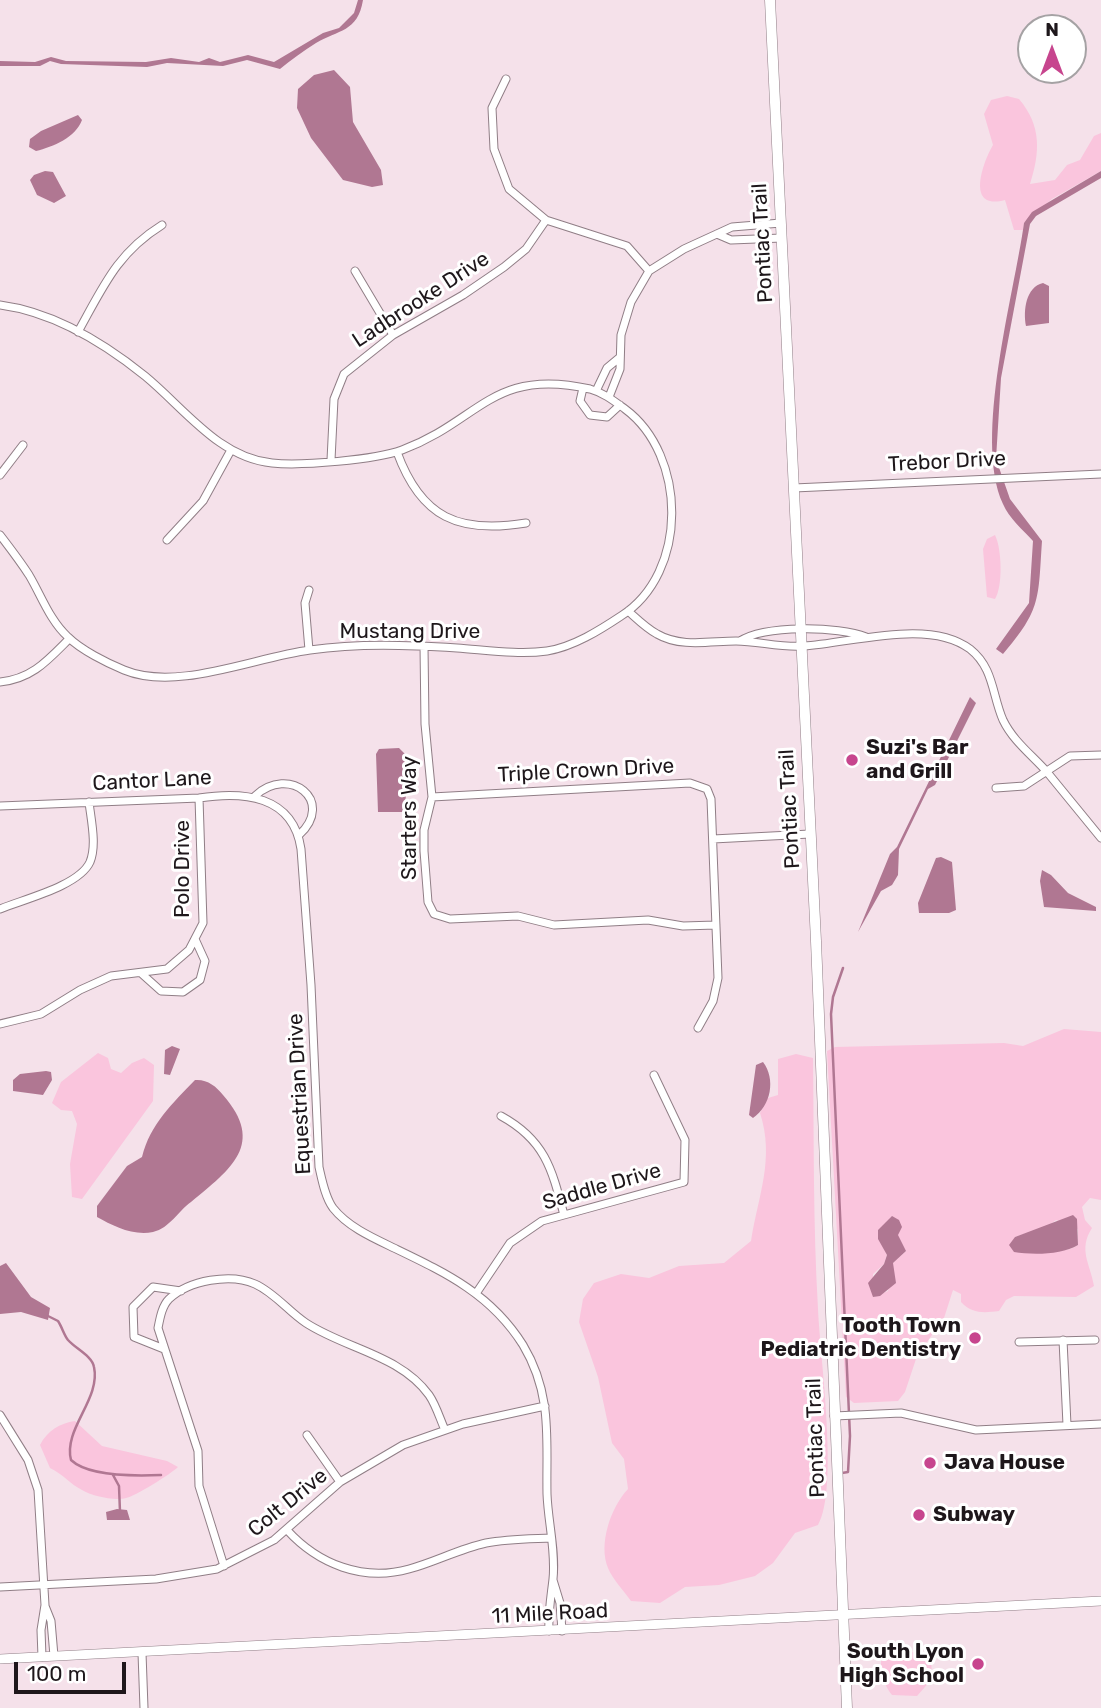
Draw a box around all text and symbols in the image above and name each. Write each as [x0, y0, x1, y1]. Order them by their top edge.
north arrow [1017, 14, 1087, 84]
text: N [1045, 18, 1059, 41]
street label: Pontiac Trail [747, 183, 779, 303]
street label: Ladbrooke Drive [348, 246, 494, 354]
street label: Trebor Drive [887, 446, 1007, 478]
street label: Mustang Drive [340, 619, 480, 645]
place label: Suzi's Bar and Grill [866, 735, 969, 785]
street label: Pontiac Trail [774, 749, 806, 869]
marker: Suzi's Bar and Grill [844, 752, 860, 768]
street label: Triple Crown Drive [497, 754, 675, 788]
street label: Starters Way [397, 756, 423, 880]
street label: Cantor Lane [92, 765, 212, 797]
street label: Polo Drive [170, 820, 196, 918]
street label: Equestrian Drive [283, 1013, 317, 1175]
street label: Saddle Drive [540, 1158, 664, 1216]
place label: Tooth Town Pediatric Dentistry [761, 1313, 961, 1363]
marker: Tooth Town Pediatric Dentistry [967, 1330, 983, 1346]
street label: Pontiac Trail [801, 1378, 831, 1498]
place label: Java House [944, 1450, 1065, 1476]
marker: Java House [922, 1455, 938, 1471]
street label: Colt Drive [243, 1463, 333, 1543]
place label: Subway [933, 1502, 1015, 1528]
marker: Subway [911, 1507, 927, 1523]
street label: 11 Mile Road [491, 1598, 609, 1630]
place label: South Lyon High School [839, 1639, 964, 1689]
scale bar [18, 1648, 130, 1692]
marker: South Lyon High School [970, 1656, 986, 1672]
text: 100 m [27, 1661, 86, 1686]

